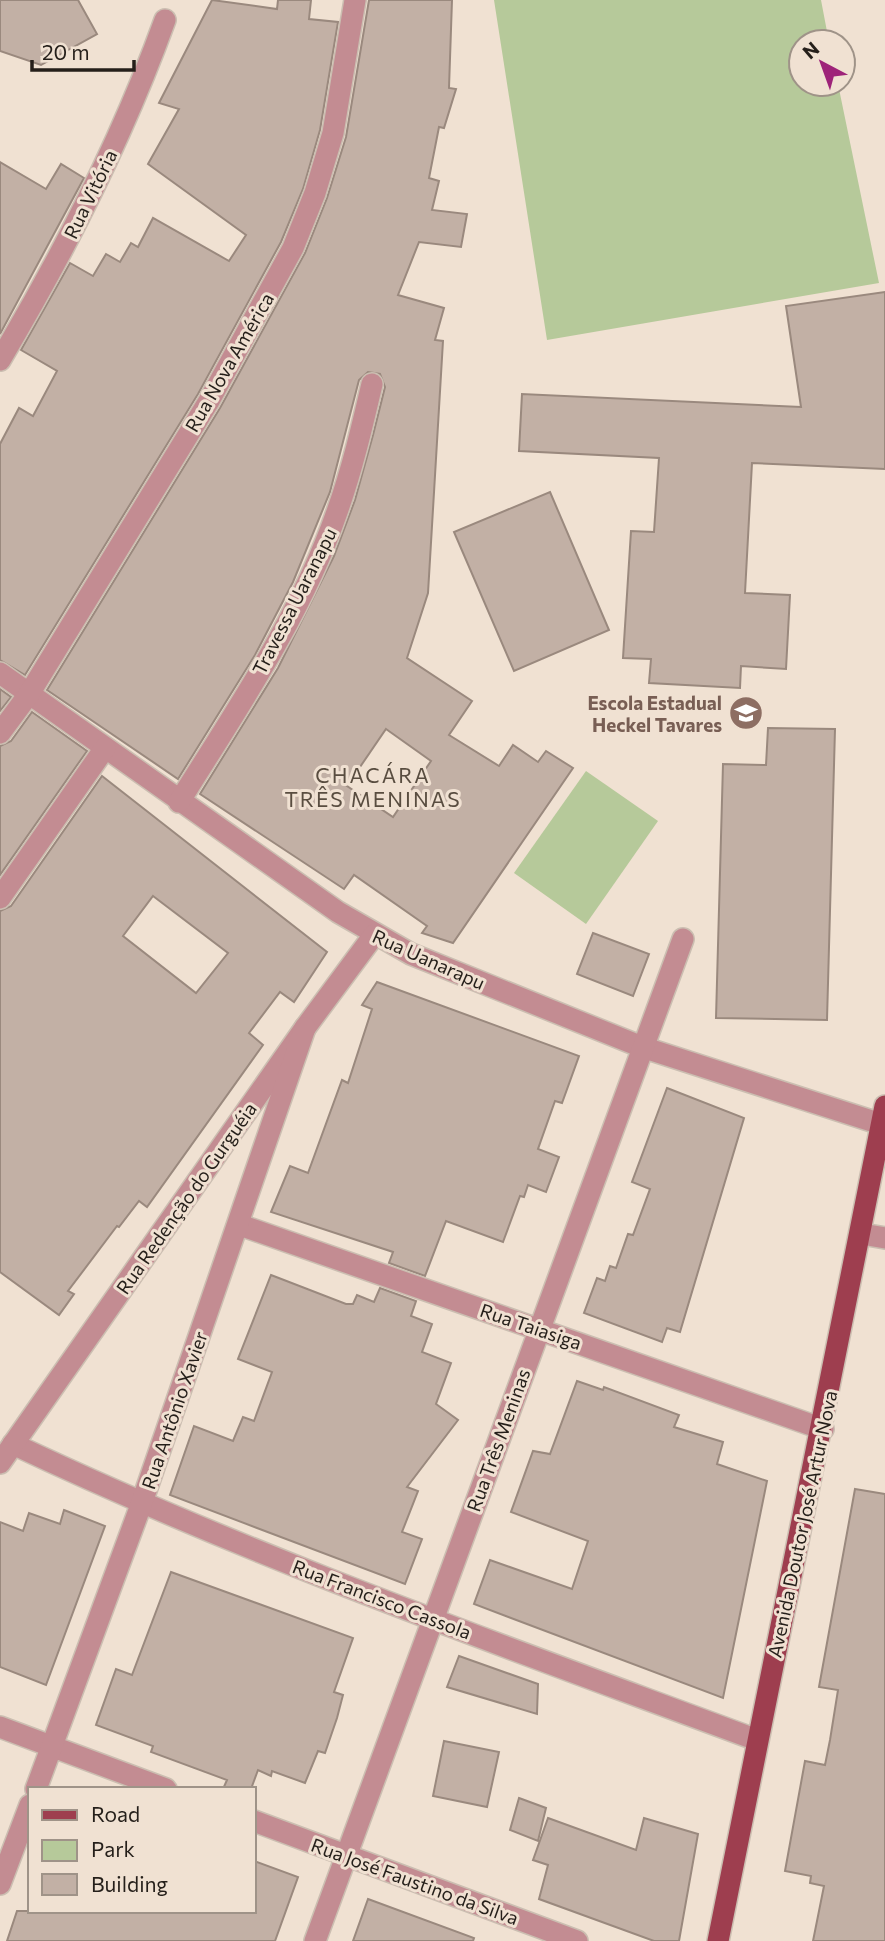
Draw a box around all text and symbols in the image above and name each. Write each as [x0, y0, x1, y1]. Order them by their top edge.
scale bar [32, 28, 133, 72]
north arrow [787, 28, 857, 98]
text: N [798, 36, 823, 63]
text: 20 m [42, 39, 90, 64]
street label: Rua Vitória [59, 146, 121, 242]
street label: Rua Nova América [180, 288, 278, 436]
street label: Travessa Uaranapu [247, 524, 341, 678]
place label: Escola Estadual Heckel Tavares [587, 691, 722, 736]
school or university icon: Escola Estadual Heckel Tavares [727, 694, 765, 732]
district label: CHACÁRA TRÊS MENINAS [284, 762, 462, 811]
street label: Rua Uanarapu [369, 924, 489, 994]
street label: Rua Redenção do Gurguéia [111, 1098, 261, 1298]
street label: Rua Taiasiga [477, 1298, 585, 1354]
street label: Rua Antônio Xavier [136, 1328, 212, 1492]
street label: Rua Três Meninas [461, 1365, 535, 1515]
street label: Avenida Doutor José Artur Nova [762, 1388, 842, 1660]
street label: Rua Francisco Cassola [290, 1554, 474, 1644]
legend [28, 1787, 256, 1913]
text: Road [91, 1801, 140, 1826]
street label: Rua José Faustino da Silva [308, 1833, 522, 1929]
text: Park [91, 1836, 135, 1861]
text: Building [91, 1871, 168, 1896]

